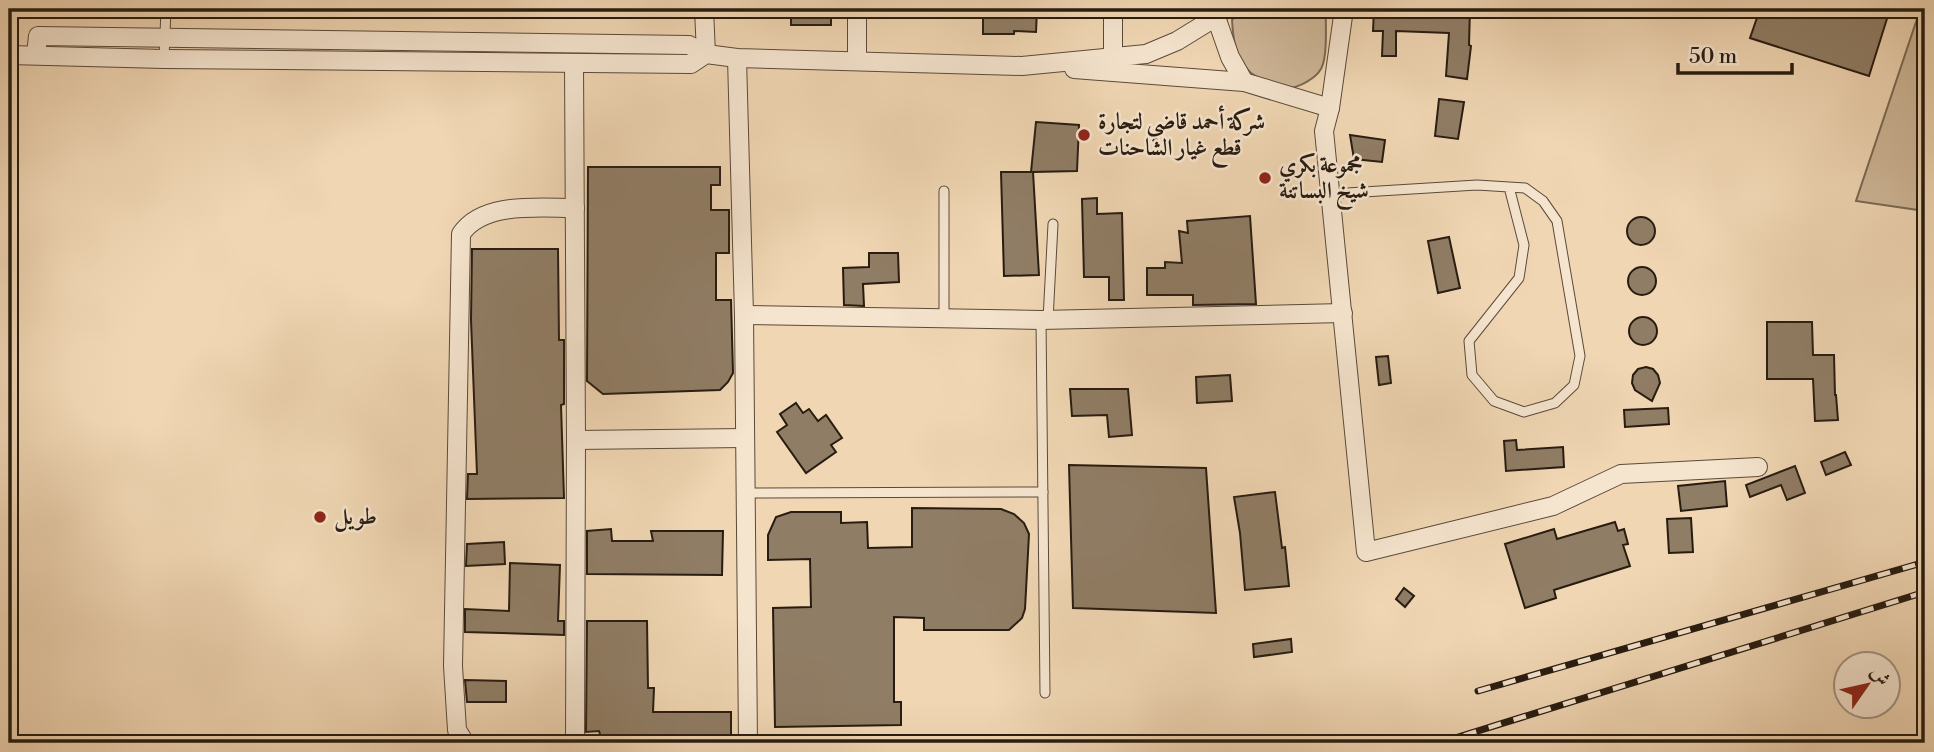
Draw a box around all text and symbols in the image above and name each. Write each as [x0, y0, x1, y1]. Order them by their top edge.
scale bar [1678, 32, 1792, 76]
text: 50 m [1689, 44, 1737, 70]
place label: شركة أحمد قاضي لتجارة قطع غيار الشاحنات [1098, 105, 1265, 169]
marker: شركة أحمد قاضي لتجارة قطع غيار الشاحنات [1076, 127, 1092, 143]
place label: مجموعة بكري شيخ البساتنة [1279, 151, 1369, 211]
marker: مجموعة بكري شيخ البساتنة [1257, 170, 1273, 186]
place label: طويل [334, 503, 377, 533]
marker: طويل [312, 509, 328, 525]
north arrow [1832, 650, 1902, 720]
text: ش [1865, 662, 1895, 691]

